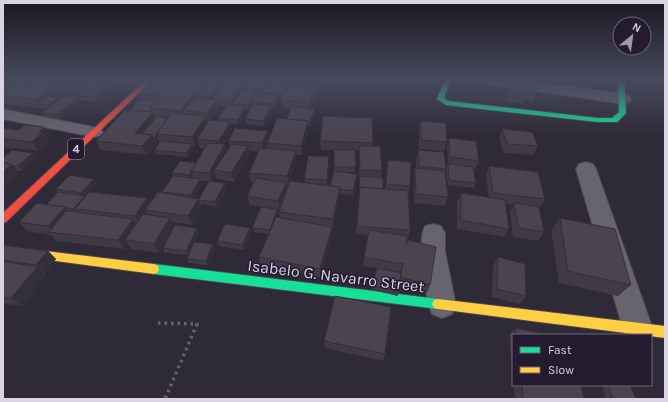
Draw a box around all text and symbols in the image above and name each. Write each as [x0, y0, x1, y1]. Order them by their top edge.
north arrow [612, 16, 652, 56]
text: N [630, 20, 643, 35]
road number: 4 [68, 139, 84, 159]
street label: Isabelo G. Navarro Street [246, 256, 426, 296]
legend [512, 334, 652, 386]
text: Fast [548, 343, 572, 357]
text: Slow [548, 363, 574, 377]

